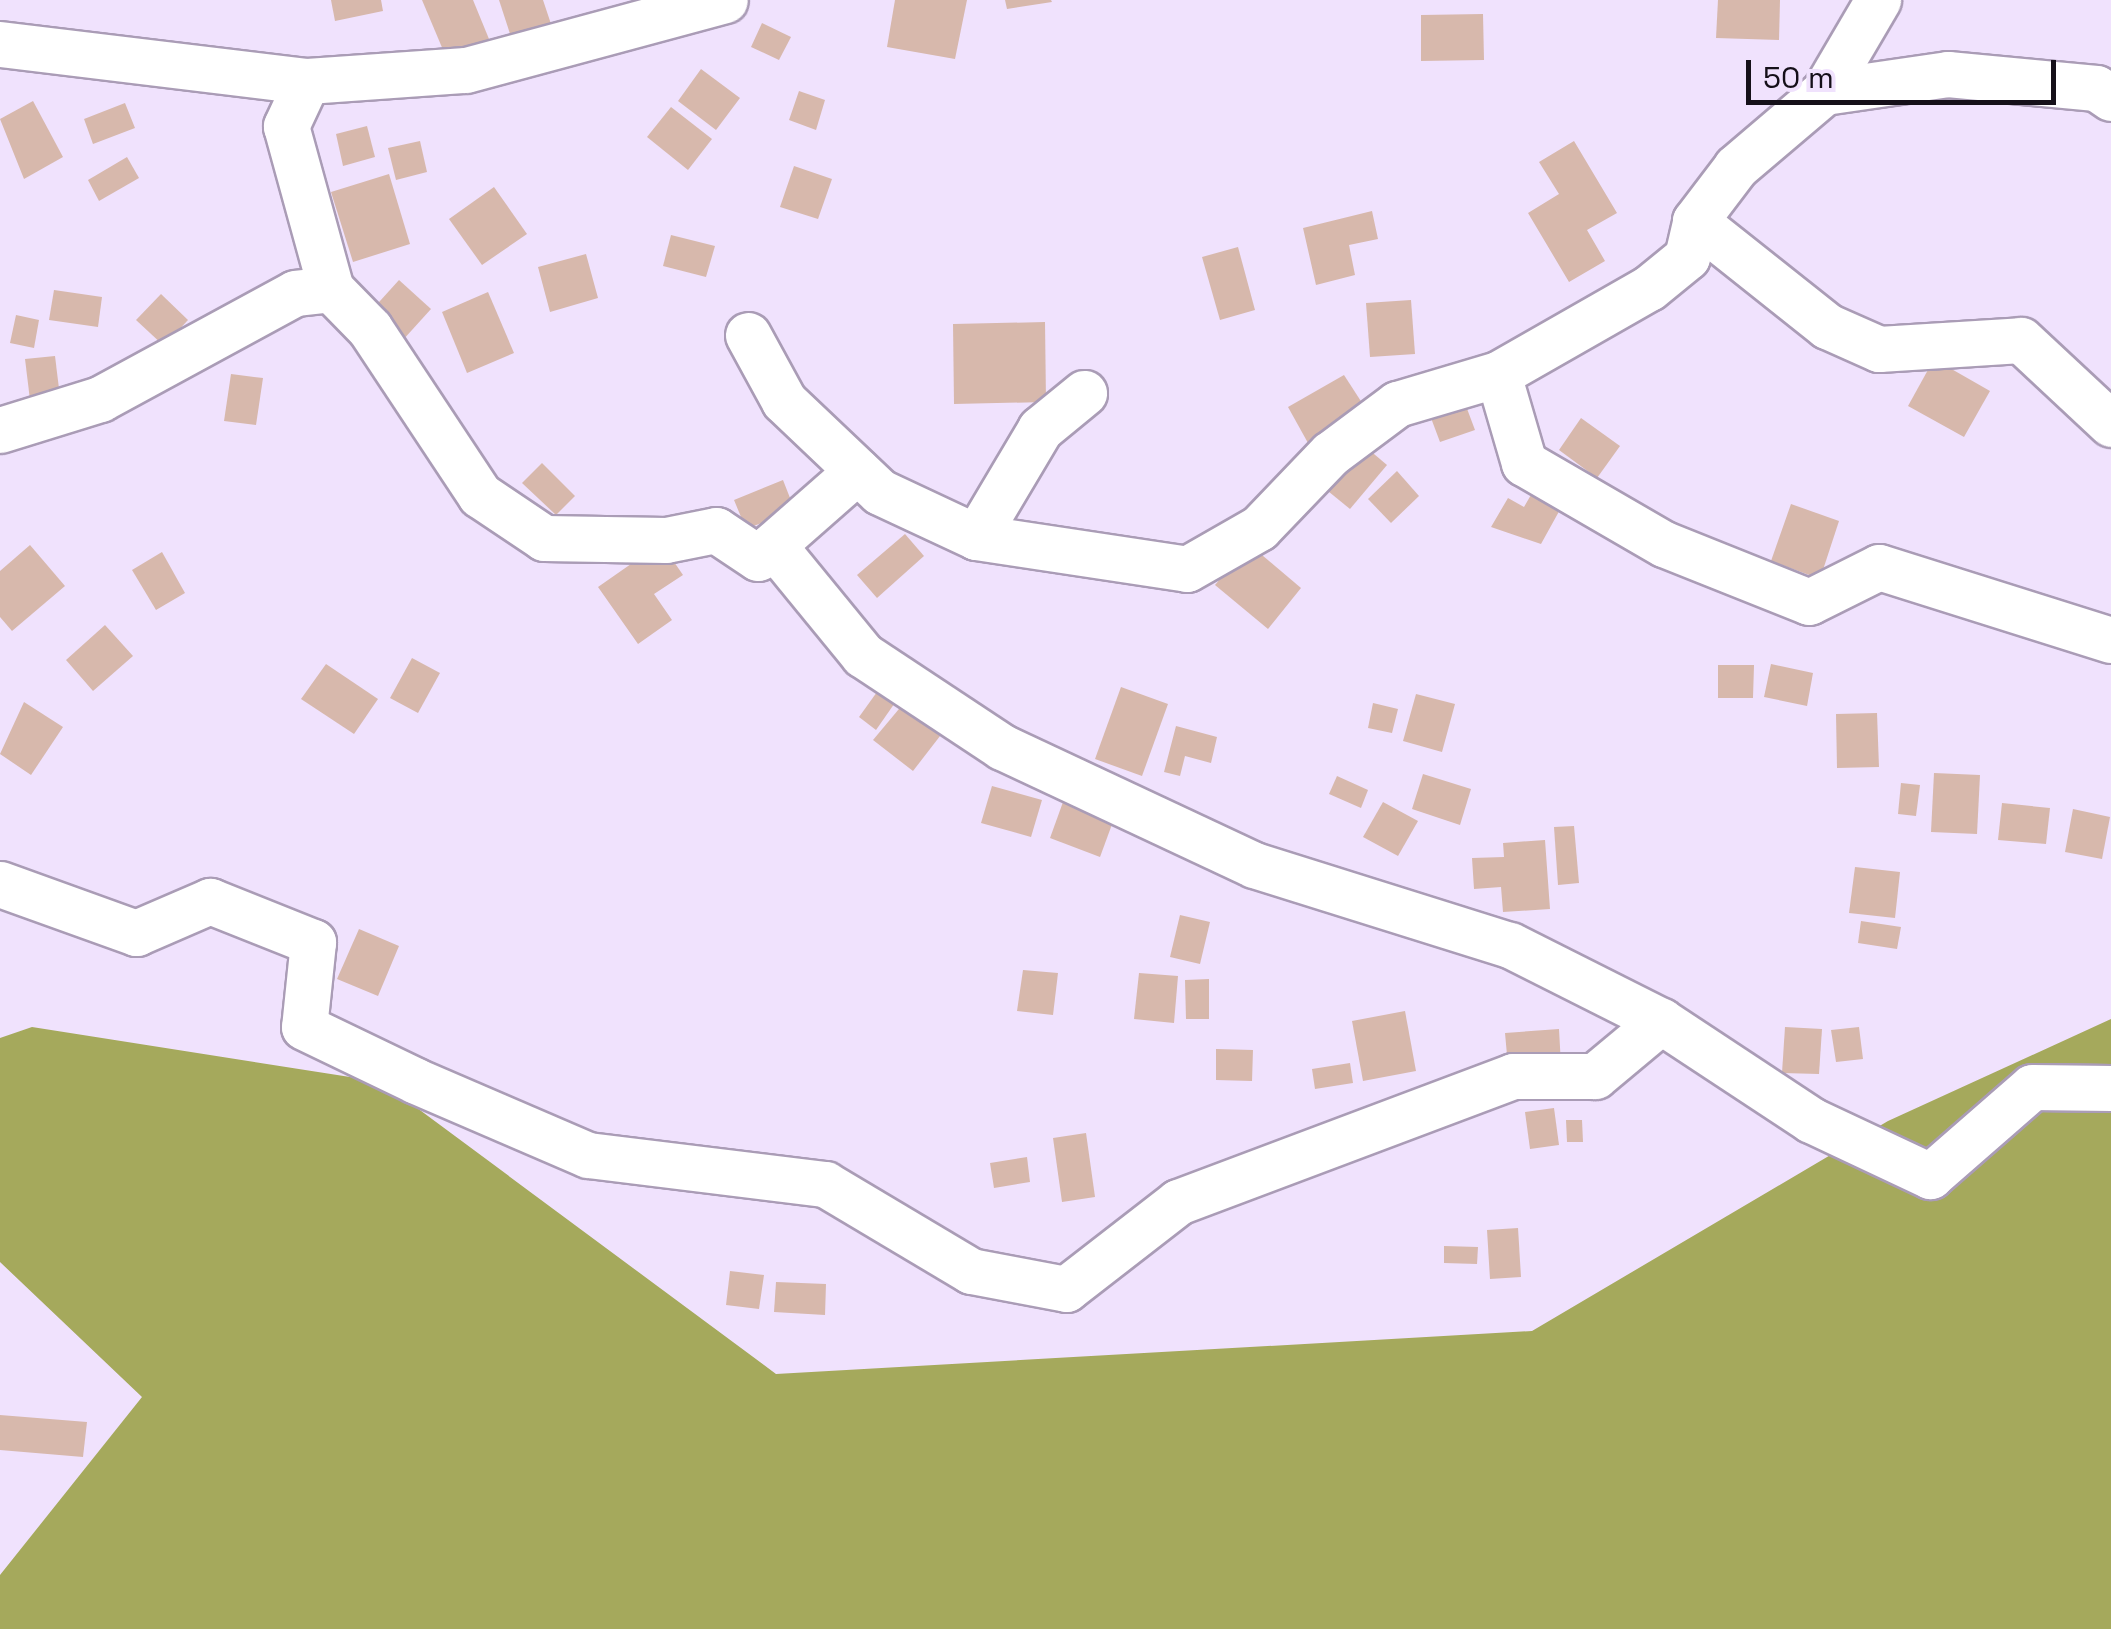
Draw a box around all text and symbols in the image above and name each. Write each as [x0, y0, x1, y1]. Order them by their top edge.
scale bar [1751, 40, 2061, 102]
text: 50 m [1763, 58, 1834, 97]

